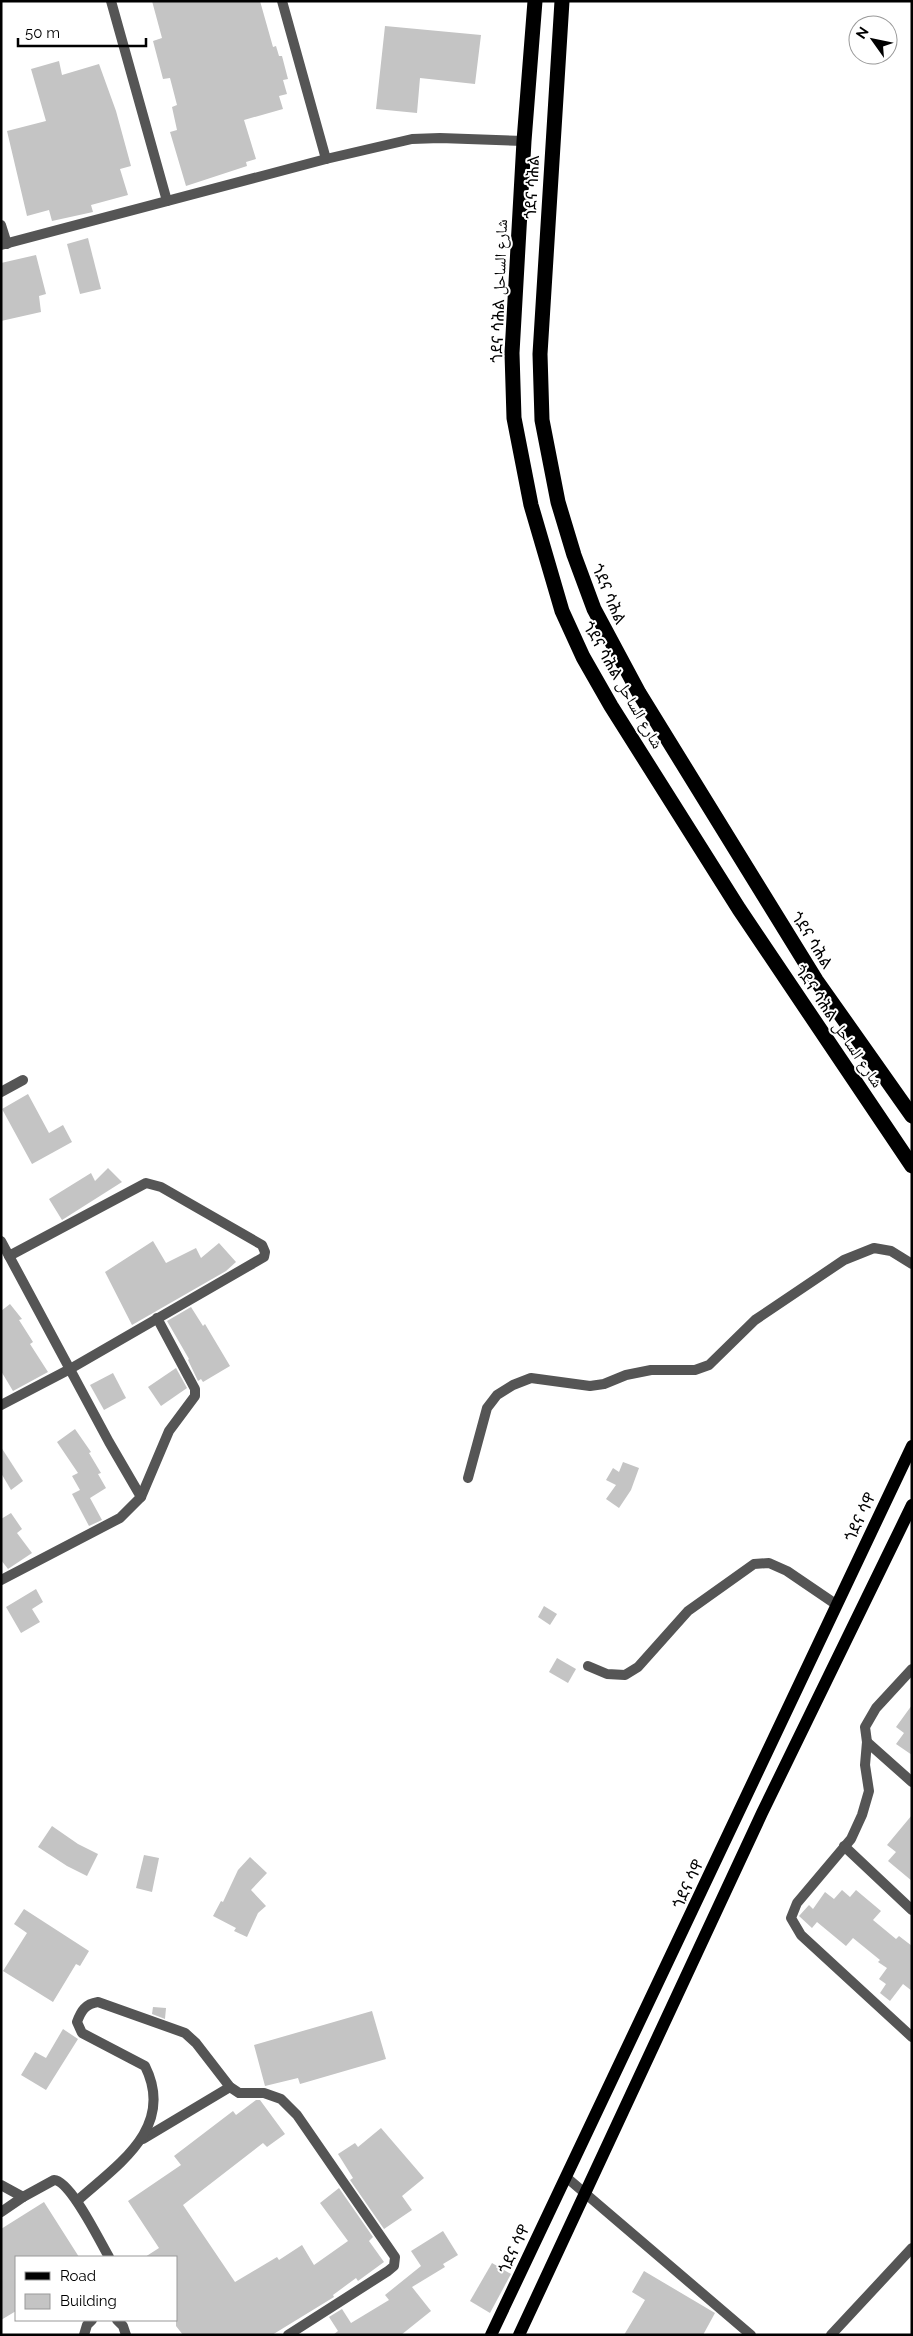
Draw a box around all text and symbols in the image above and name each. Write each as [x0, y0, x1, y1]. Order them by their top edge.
scale bar [18, 15, 145, 47]
north arrow [848, 15, 898, 65]
text: 50 m [25, 24, 60, 42]
text: N [852, 24, 872, 42]
street label: ጎደና ሳሕል [521, 154, 543, 219]
street label: ጎደና ሳሕል شارع الساحل [487, 219, 512, 363]
street label: ጎደና ሳሕል [588, 561, 630, 627]
street label: ጎደና ሳሕል شارع الساحل [578, 618, 667, 752]
street label: ጎደና ሳሕል [787, 908, 837, 972]
street label: ጎደና ሳሕል شارع الساحل [790, 961, 887, 1091]
street label: ጎደና ሳዋ [840, 1489, 880, 1544]
street label: ጎደና ሳዋ [668, 1856, 708, 1911]
street label: ጎደና ሳዋ [494, 2221, 534, 2276]
legend [15, 2256, 178, 2321]
text: Road [60, 2267, 96, 2285]
text: Building [60, 2292, 117, 2310]

